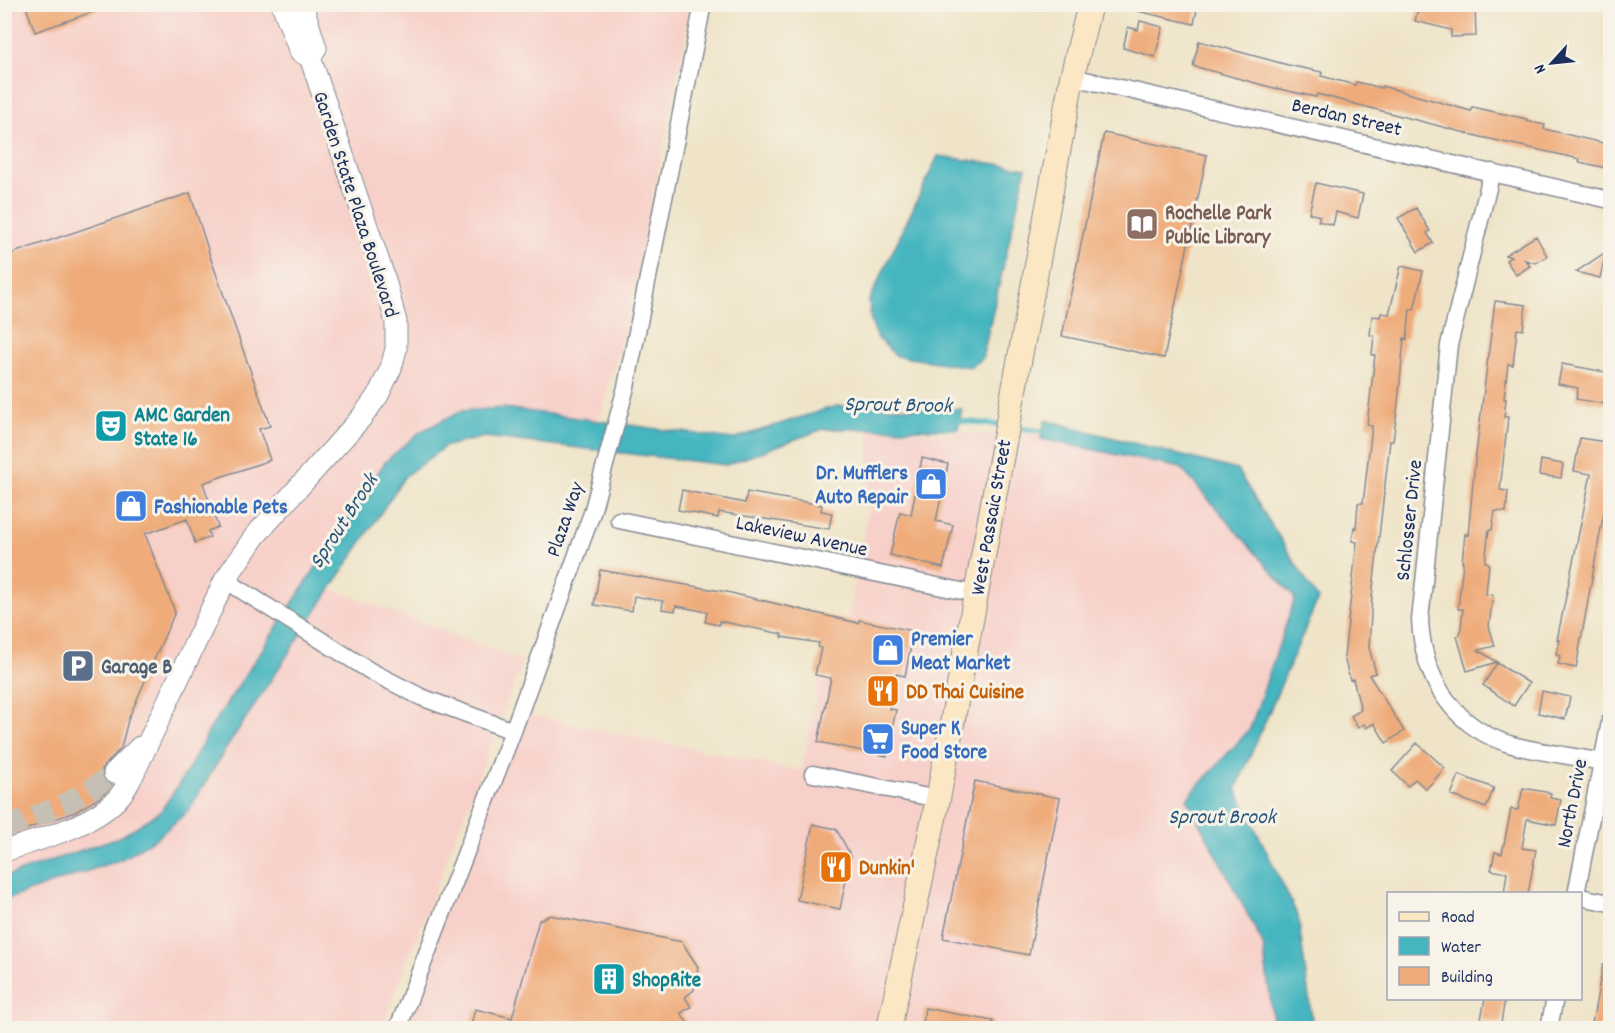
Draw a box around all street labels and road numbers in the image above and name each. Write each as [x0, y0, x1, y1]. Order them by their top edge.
street label: Garden State Plaza Boulevard [303, 88, 405, 322]
street label: Berdan Street [1288, 92, 1405, 146]
street label: West Passaic Street [964, 437, 1021, 598]
street label: Schlosser Drive [1390, 458, 1432, 582]
street label: Plaza Way [540, 478, 594, 561]
street label: Lakeview Avenue [733, 509, 870, 567]
street label: North Drive [1551, 756, 1597, 851]

